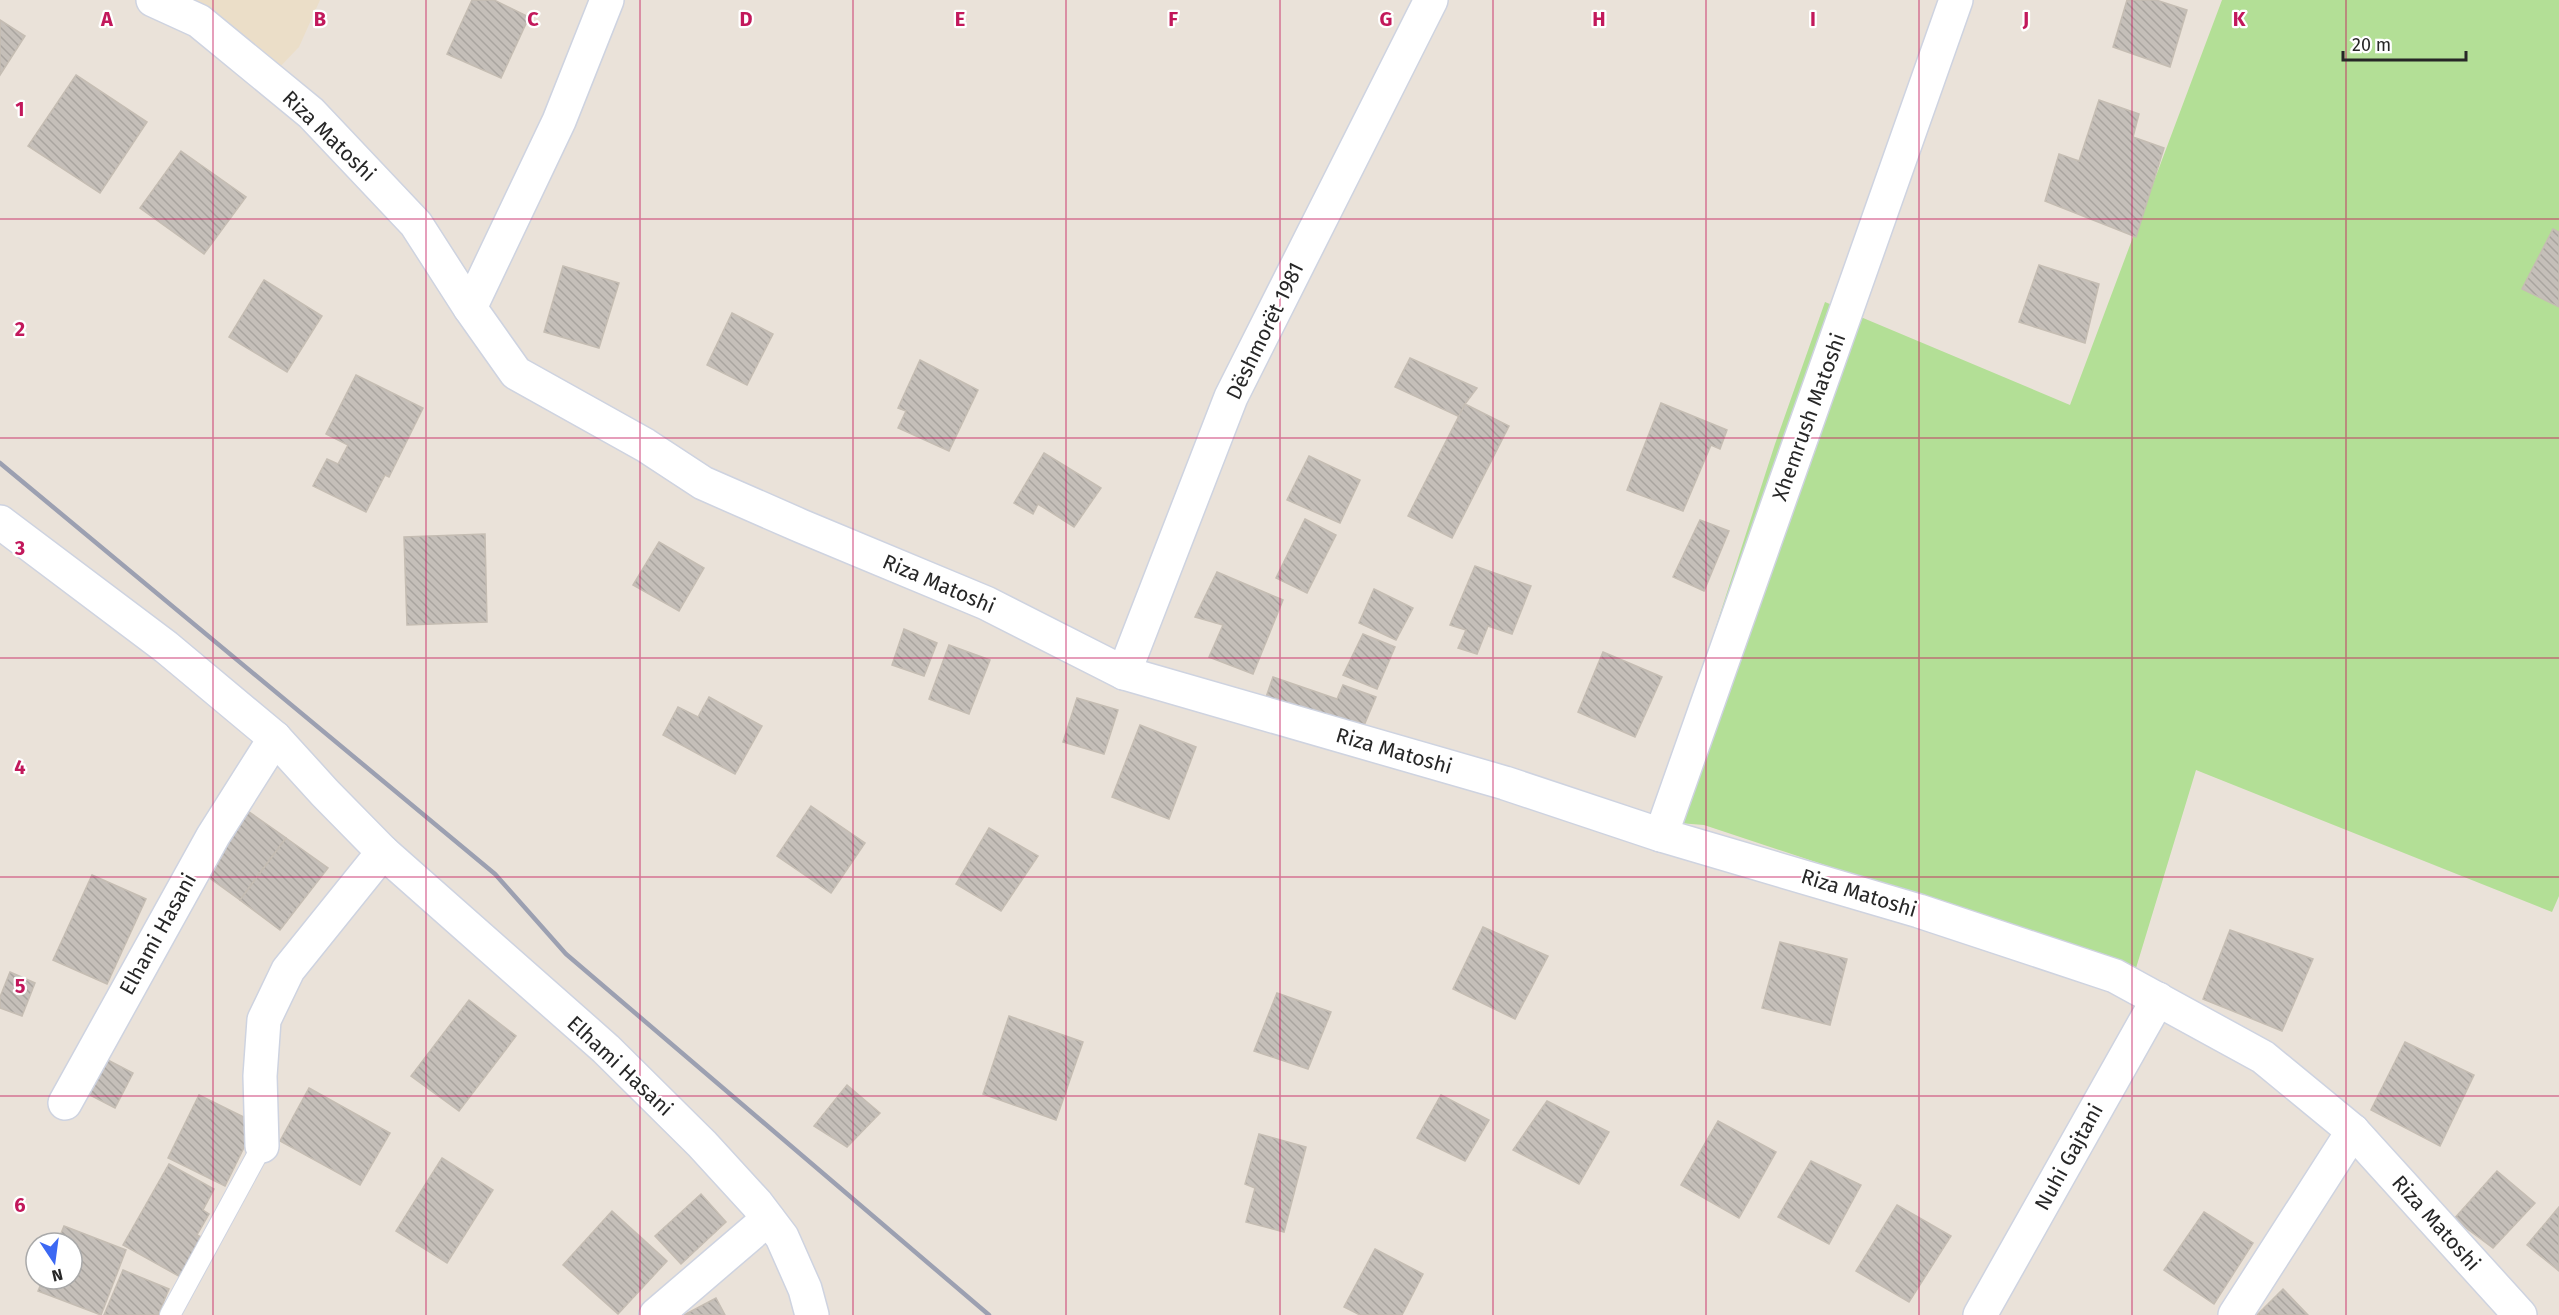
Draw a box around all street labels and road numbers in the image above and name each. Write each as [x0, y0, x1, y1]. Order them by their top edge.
street label: Riza Matoshi [277, 85, 381, 187]
street label: Dëshmorët 1981 [1221, 258, 1309, 404]
street label: Xhemrush Matoshi [1767, 330, 1851, 504]
street label: Riza Matoshi [879, 549, 999, 619]
street label: Riza Matoshi [1333, 722, 1455, 780]
street label: Riza Matoshi [1798, 863, 1920, 923]
street label: Elhami Hasani [114, 869, 202, 999]
street label: Elhami Hasani [562, 1010, 678, 1122]
street label: Nuhi Gajtani [2029, 1099, 2109, 1215]
street label: Riza Matoshi [2386, 1170, 2486, 1276]

